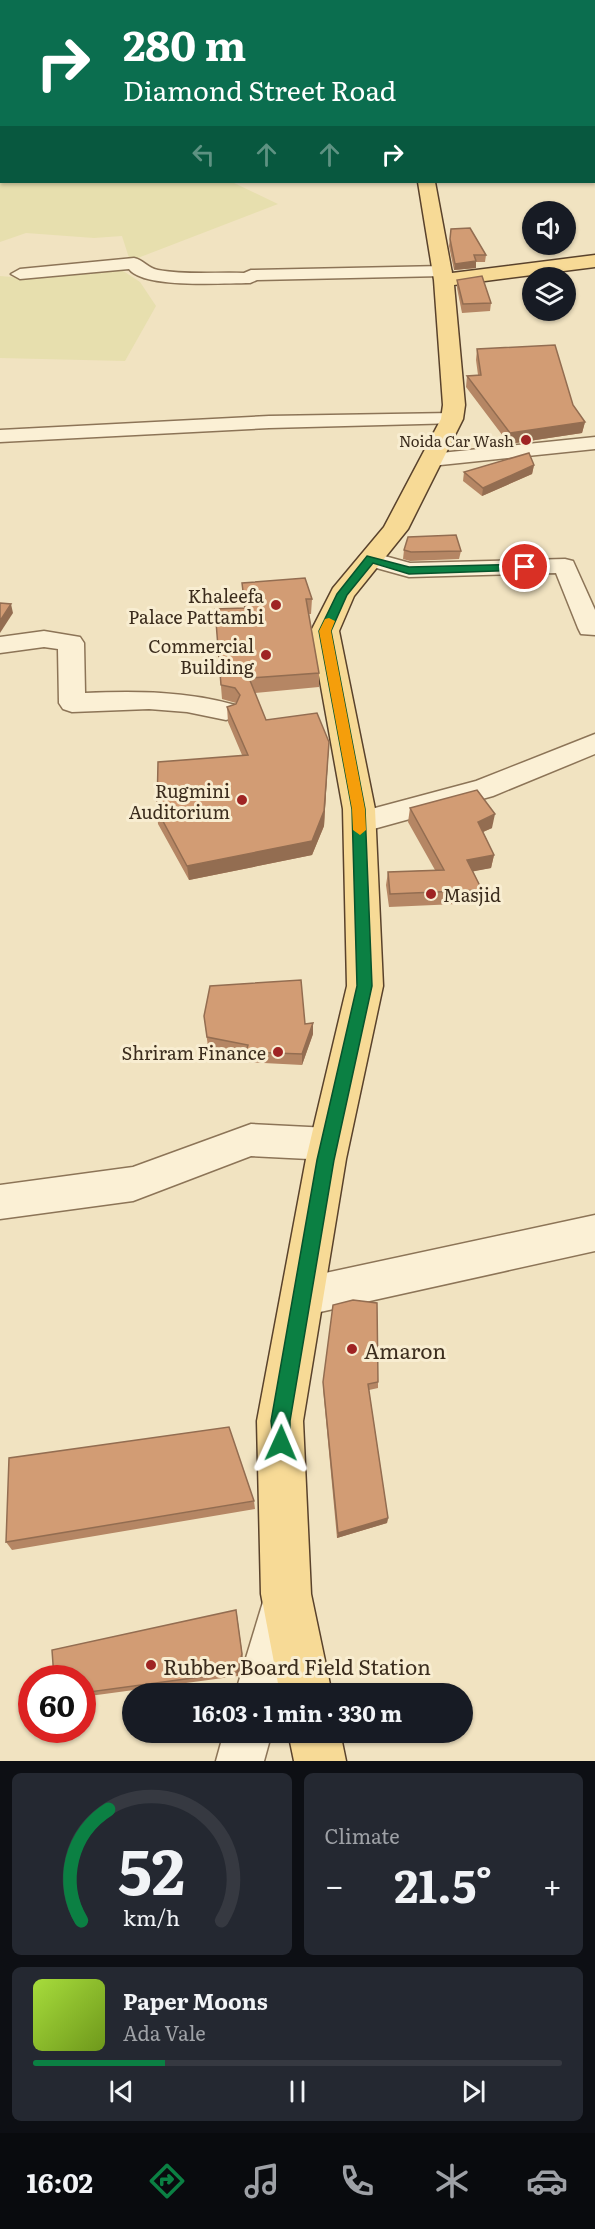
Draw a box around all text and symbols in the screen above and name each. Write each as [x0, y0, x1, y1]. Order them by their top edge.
text: 280 m [123, 12, 246, 74]
icon: right [24, 24, 102, 102]
text: Diamond Street Road [123, 69, 396, 109]
icon: left [187, 138, 220, 171]
icon: ahead [250, 138, 283, 171]
icon: ahead [313, 138, 346, 171]
icon: right [376, 138, 409, 171]
map controls [522, 201, 576, 321]
button: sound [522, 201, 576, 255]
button: layers [522, 267, 576, 321]
place label: Noida Car Wash [399, 429, 514, 452]
marker: Noida Car Wash [519, 433, 533, 447]
pin [499, 541, 550, 592]
icon: arrive [508, 550, 541, 583]
place label: Khaleefa Palace Pattambi [128, 582, 264, 630]
marker: Khaleefa Palace Pattambi [269, 598, 283, 612]
place label: Commercial Building [148, 632, 255, 680]
marker: Commercial Building [259, 648, 273, 662]
place label: Rugmini Auditorium [129, 777, 230, 825]
marker: Rugmini Auditorium [235, 793, 249, 807]
place label: Masjid [443, 881, 501, 908]
marker: Masjid [424, 887, 438, 901]
place label: Shriram Finance [121, 1039, 266, 1066]
marker: Shriram Finance [271, 1045, 285, 1059]
place label: Amaron [364, 1334, 446, 1365]
marker: Amaron [345, 1342, 359, 1356]
position arrow [249, 1411, 313, 1475]
place label: Rubber Board Field Station [163, 1650, 431, 1681]
marker: Rubber Board Field Station [144, 1658, 158, 1672]
speed limit sign: 60 [18, 1665, 96, 1743]
text: 16:03 · 1 min · 330 m [193, 1696, 402, 1729]
text: Climate [325, 1820, 400, 1850]
text: 52 [118, 1822, 185, 1914]
text: 21.5° [394, 1850, 492, 1917]
text: − [325, 1859, 344, 1908]
text: + [543, 1859, 562, 1908]
text: km/h [123, 1901, 180, 1933]
text: Paper Moons [123, 1984, 268, 2017]
text: Ada Vale [123, 2017, 206, 2047]
icon: previous [105, 2075, 138, 2108]
icon: pause [281, 2075, 314, 2108]
icon: next [457, 2075, 490, 2108]
icon: directions [146, 2160, 188, 2202]
icon: music [241, 2160, 283, 2202]
icon: phone [336, 2160, 378, 2202]
icon: climate [431, 2160, 473, 2202]
icon: car [526, 2160, 568, 2202]
text: 16:02 [27, 2161, 93, 2201]

